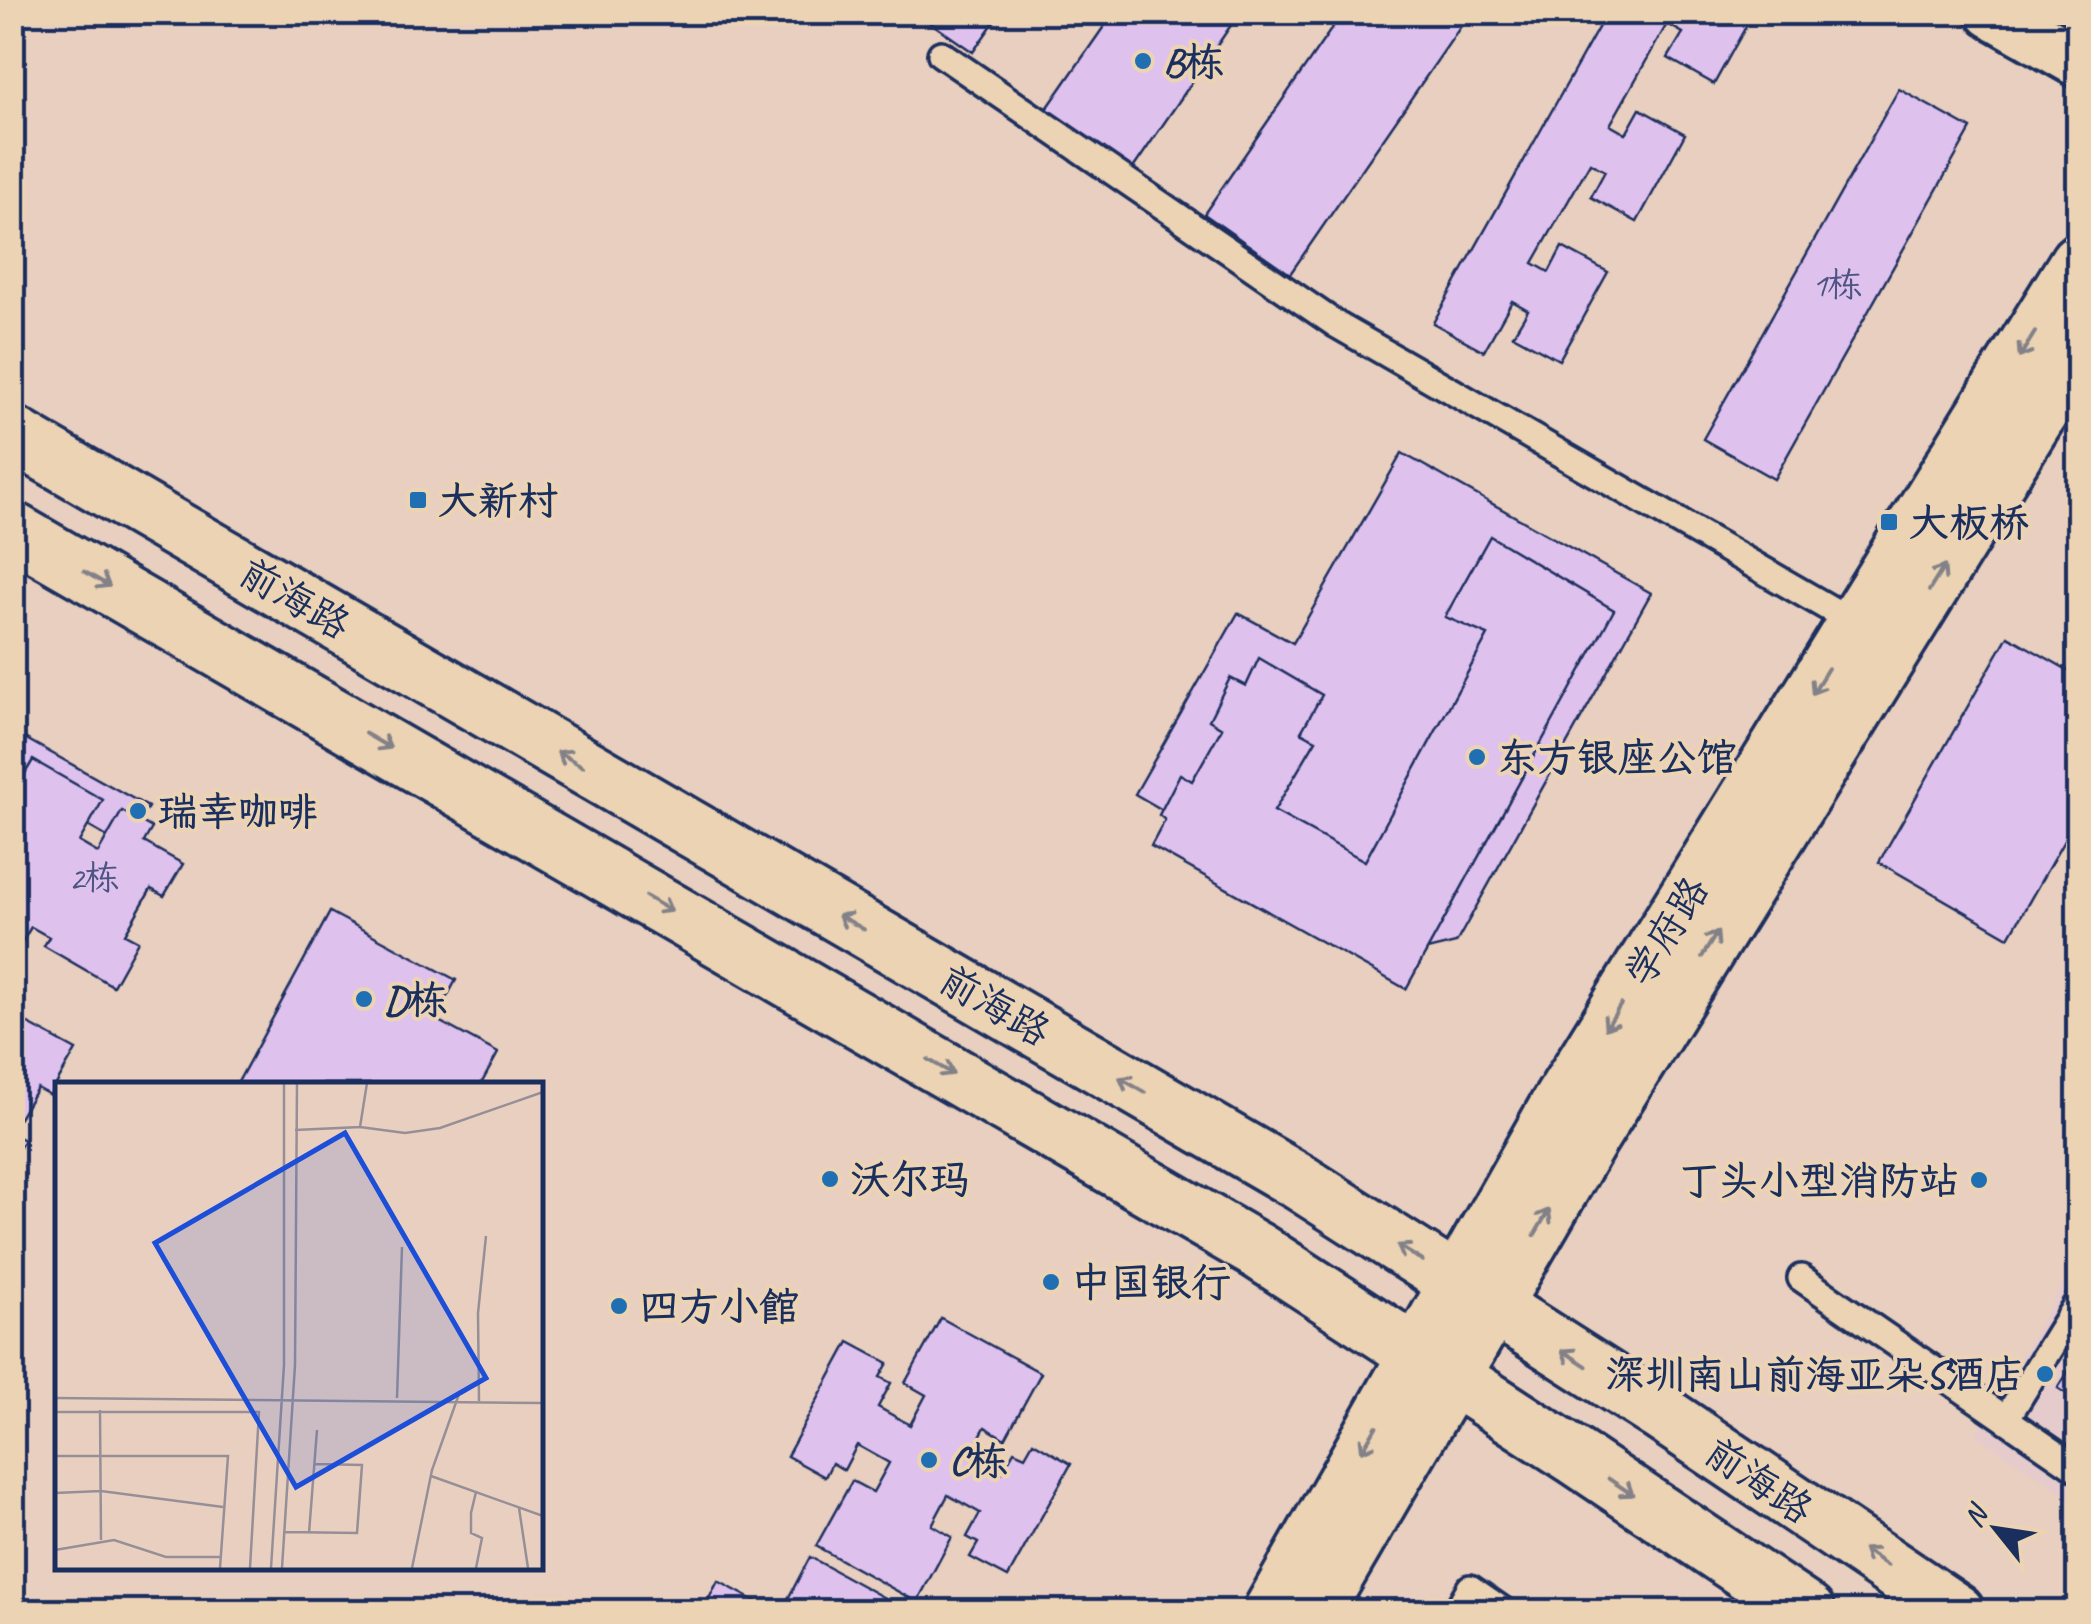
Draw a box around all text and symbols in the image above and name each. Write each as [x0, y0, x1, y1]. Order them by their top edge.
place label: B栋 [1163, 37, 1224, 87]
marker: B栋 [1132, 50, 1154, 72]
house number: 1栋 [1812, 262, 1862, 307]
one-way arrow [2017, 330, 2037, 359]
place label: 大新村 [438, 476, 558, 526]
marker: 大新村 [407, 489, 429, 511]
place label: 大板桥 [1909, 498, 2029, 548]
marker: 大板桥 [1878, 511, 1900, 533]
street label: 前海路 [230, 547, 359, 651]
one-way arrow [1926, 565, 1947, 593]
one-way arrow [82, 569, 111, 589]
one-way arrow [1810, 666, 1830, 695]
one-way arrow [363, 732, 392, 752]
place label: 东方银座公馆 [1497, 733, 1737, 783]
marker: 东方银座公馆 [1466, 746, 1488, 768]
one-way arrow [556, 748, 585, 768]
place label: 瑞幸咖啡 [158, 787, 318, 837]
marker: 瑞幸咖啡 [127, 800, 149, 822]
house number: 2栋 [69, 855, 119, 900]
street label: 学府路 [1614, 867, 1720, 996]
one-way arrow [644, 895, 673, 915]
one-way arrow [837, 912, 866, 932]
one-way arrow [1700, 930, 1721, 959]
street label: 前海路 [930, 954, 1059, 1058]
place label: D栋 [384, 975, 447, 1025]
marker: D栋 [353, 988, 375, 1010]
one-way arrow [1603, 1003, 1623, 1031]
one-way arrow [926, 1057, 954, 1077]
one-way arrow [1118, 1075, 1147, 1095]
inset map [55, 1082, 542, 1569]
place label: 沃尔玛 [850, 1155, 970, 1205]
place label: 丁头小型消防站 [1679, 1156, 1959, 1206]
marker: 沃尔玛 [819, 1168, 841, 1190]
marker: 丁头小型消防站 [1968, 1169, 1990, 1191]
one-way arrow [1532, 1208, 1552, 1237]
one-way arrow [1397, 1243, 1425, 1264]
place label: 中国银行 [1071, 1258, 1231, 1308]
marker: 中国银行 [1040, 1271, 1062, 1293]
place label: 四方小館 [639, 1282, 799, 1332]
marker: 四方小館 [608, 1295, 630, 1317]
one-way arrow [1561, 1348, 1589, 1369]
place label: 深圳南山前海亚朵S酒店 [1605, 1350, 2025, 1400]
marker: 深圳南山前海亚朵S酒店 [2034, 1363, 2056, 1385]
one-way arrow [1358, 1424, 1378, 1453]
street label: 前海路 [1695, 1427, 1822, 1535]
place label: C栋 [949, 1436, 1008, 1486]
marker: C栋 [918, 1449, 940, 1471]
one-way arrow [1606, 1476, 1634, 1497]
north arrow [1946, 1479, 2046, 1579]
text: N [1955, 1496, 1997, 1533]
one-way arrow [1861, 1547, 1889, 1568]

